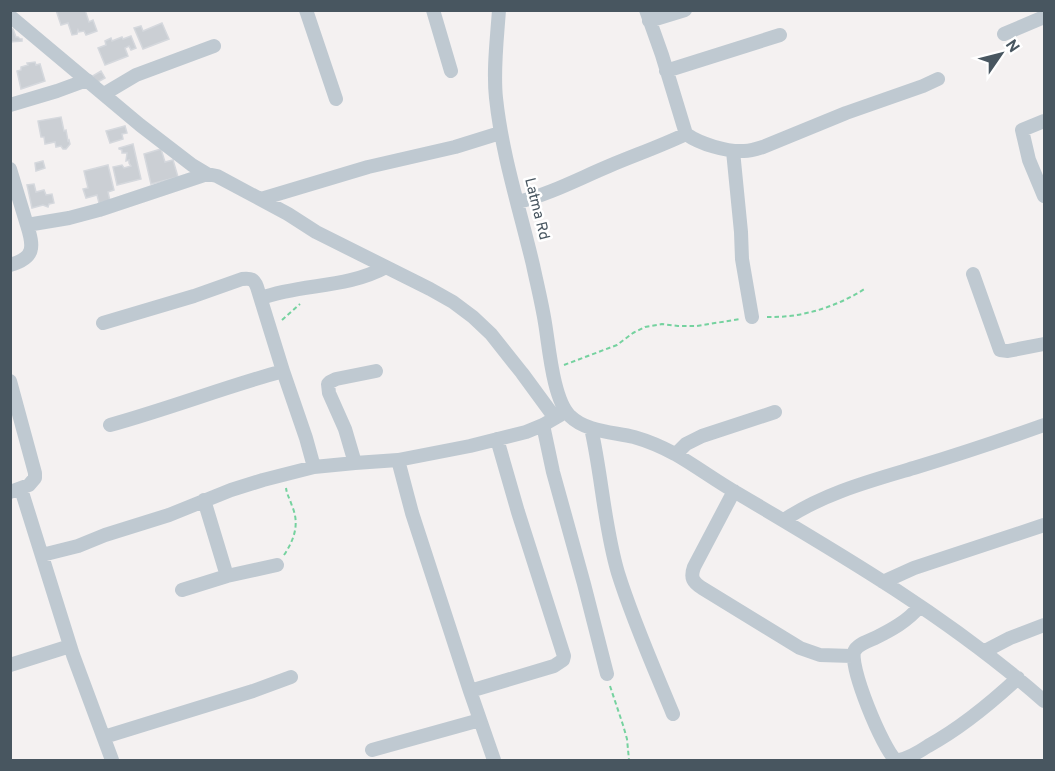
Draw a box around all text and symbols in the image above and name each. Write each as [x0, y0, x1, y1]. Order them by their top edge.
north arrow [971, 24, 1031, 84]
text: N [1000, 36, 1023, 57]
street label: Latma Rd [519, 176, 553, 242]

